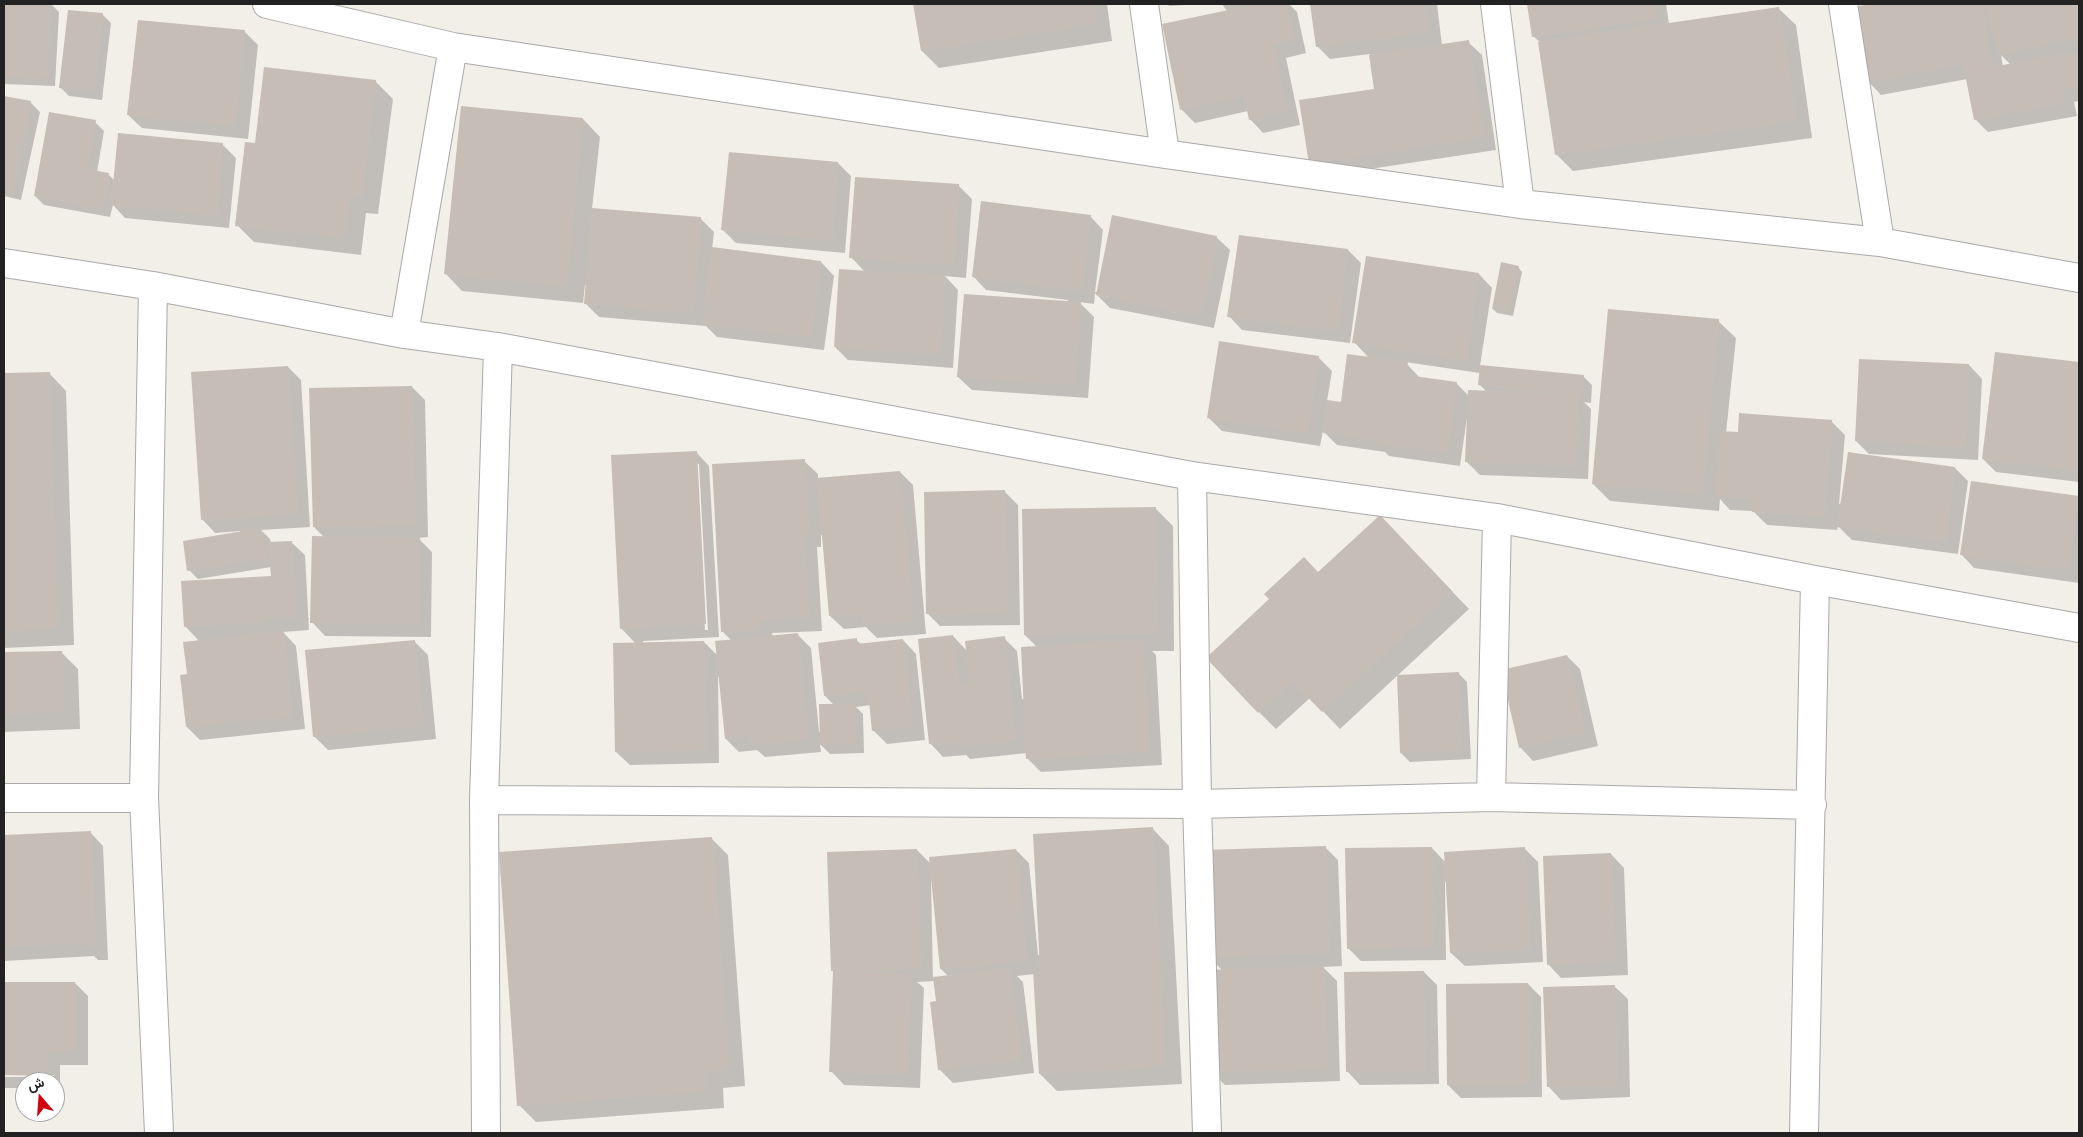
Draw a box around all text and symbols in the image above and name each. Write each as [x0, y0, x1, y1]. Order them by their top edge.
north arrow [15, 1072, 65, 1122]
text: ش [25, 1073, 46, 1094]

